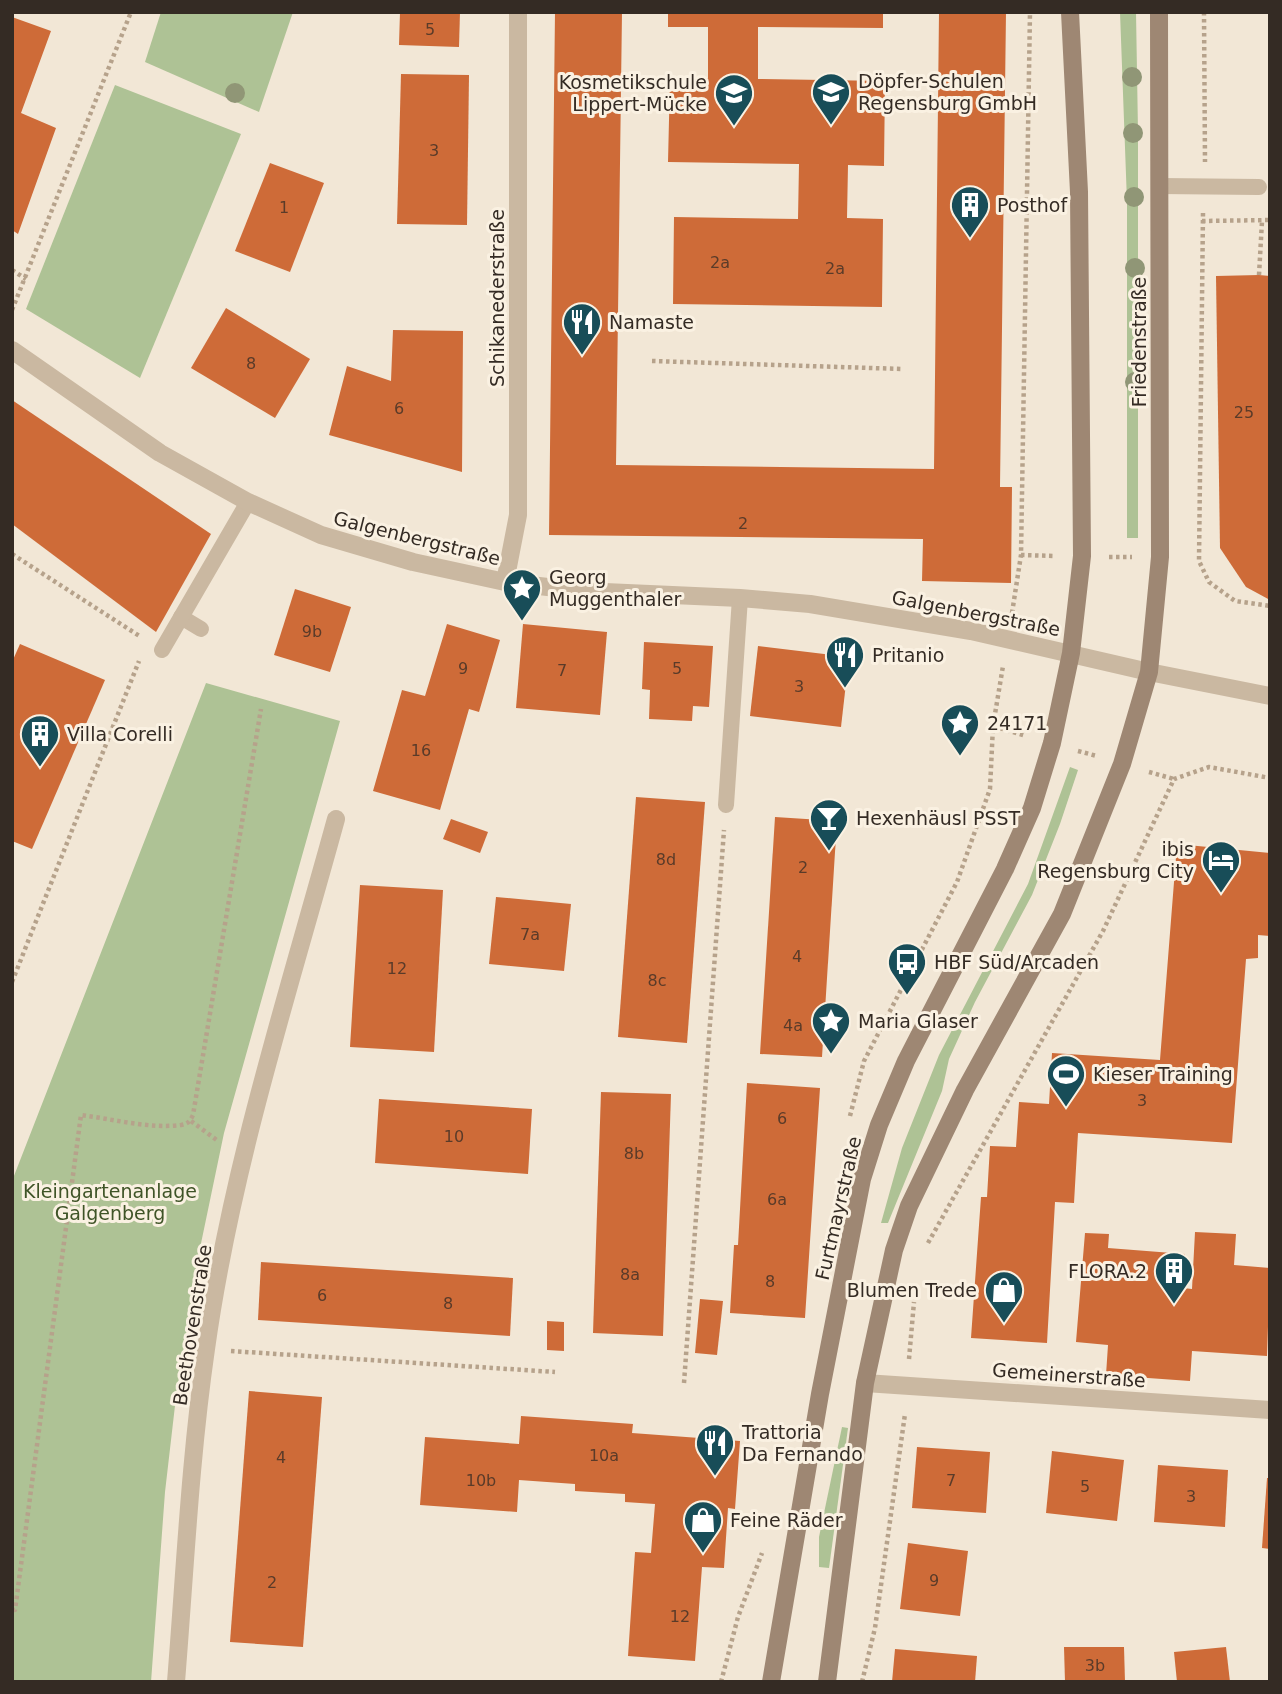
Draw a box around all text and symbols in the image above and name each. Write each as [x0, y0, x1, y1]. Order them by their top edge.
house number: 5 [425, 20, 435, 39]
place label: Döpfer-Schulen Regensburg GmbH [858, 70, 1037, 114]
place label: Kosmetikschule Lippert-Mücke [559, 71, 707, 115]
school or university icon: Döpfer-Schulen Regensburg GmbH [810, 71, 852, 126]
school or university icon: Kosmetikschule Lippert-Mücke [713, 72, 755, 127]
house number: 3 [429, 141, 439, 160]
building icon: Posthof [949, 184, 991, 239]
place label: Posthof [997, 194, 1068, 216]
house number: 1 [279, 198, 289, 217]
street label: Schikanederstraße [486, 209, 508, 387]
house number: 2a [710, 253, 730, 272]
house number: 2a [825, 259, 845, 278]
street label: Friedenstraße [1128, 277, 1150, 407]
restaurant icon: Namaste [561, 301, 603, 356]
place label: Namaste [609, 311, 694, 333]
house number: 8 [246, 354, 256, 373]
house number: 6 [394, 399, 404, 418]
house number: 25 [1234, 403, 1254, 422]
street label: Galgenbergstraße [331, 507, 503, 569]
house number: 2 [738, 514, 748, 533]
place label: Georg Muggenthaler [549, 566, 681, 610]
place icon: Georg Muggenthaler [501, 567, 543, 622]
street label: Galgenbergstraße [890, 586, 1062, 640]
house number: 9b [302, 622, 322, 641]
restaurant icon: Pritanio [824, 634, 866, 689]
place label: Pritanio [872, 644, 944, 666]
house number: 9 [458, 659, 468, 678]
house number: 5 [672, 659, 682, 678]
house number: 7 [557, 661, 567, 680]
house number: 3 [794, 677, 804, 696]
place icon: 24171 [939, 702, 981, 757]
place label: 24171 [987, 712, 1047, 734]
building icon: Villa Corelli [19, 713, 61, 768]
place label: Villa Corelli [67, 723, 173, 745]
house number: 16 [411, 741, 431, 760]
bar icon: Hexenhäusl PSST [808, 797, 850, 852]
place label: Hexenhäusl PSST [856, 807, 1021, 829]
place label: ibis Regensburg City [1037, 838, 1194, 882]
hotel icon: ibis Regensburg City [1200, 839, 1242, 894]
house number: 8d [656, 850, 676, 869]
house number: 2 [798, 858, 808, 877]
house number: 7a [520, 925, 540, 944]
bus stop icon: HBF Süd/Arcaden [886, 941, 928, 996]
house number: 4 [792, 947, 802, 966]
place label: HBF Süd/Arcaden [934, 951, 1099, 973]
house number: 12 [387, 959, 407, 978]
house number: 8c [648, 971, 666, 990]
place icon: Maria Glaser [810, 1000, 852, 1055]
place label: Maria Glaser [858, 1010, 978, 1032]
house number: 4a [783, 1016, 803, 1035]
sports icon: Kieser Training [1045, 1053, 1087, 1108]
place label: Kieser Training [1093, 1063, 1233, 1085]
house number: 3 [1137, 1091, 1147, 1110]
house number: 6 [777, 1109, 787, 1128]
house number: 10 [444, 1127, 464, 1146]
street label: Furtmayrstraße [811, 1134, 865, 1282]
house number: 8b [624, 1144, 644, 1163]
park label: Kleingartenanlage Galgenberg [23, 1180, 197, 1224]
house number: 6a [767, 1190, 787, 1209]
street label: Beethovenstraße [168, 1243, 216, 1407]
building icon: FLORA.2 [1153, 1250, 1195, 1305]
place label: FLORA.2 [1068, 1260, 1147, 1282]
house number: 8a [620, 1265, 640, 1284]
shop icon: Blumen Trede [983, 1269, 1025, 1324]
house number: 8 [765, 1272, 775, 1291]
place label: Blumen Trede [847, 1279, 977, 1301]
house number: 6 [317, 1286, 327, 1305]
house number: 8 [443, 1294, 453, 1313]
street label: Gemeinerstraße [991, 1359, 1147, 1391]
place label: Trattoria Da Fernando [741, 1421, 863, 1465]
restaurant icon: Trattoria Da Fernando [694, 1422, 736, 1477]
house number: 10a [589, 1446, 619, 1465]
house number: 4 [276, 1448, 286, 1467]
house number: 10b [466, 1471, 496, 1490]
house number: 7 [946, 1471, 956, 1490]
house number: 5 [1080, 1477, 1090, 1496]
house number: 3 [1186, 1487, 1196, 1506]
shop icon: Feine Räder [682, 1499, 724, 1554]
place label: Feine Räder [730, 1509, 843, 1531]
house number: 9 [929, 1571, 939, 1590]
house number: 2 [267, 1573, 277, 1592]
house number: 12 [670, 1607, 690, 1626]
house number: 3b [1085, 1656, 1105, 1675]

